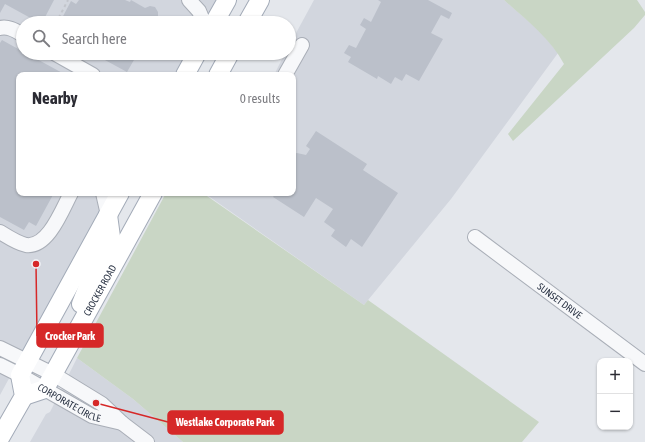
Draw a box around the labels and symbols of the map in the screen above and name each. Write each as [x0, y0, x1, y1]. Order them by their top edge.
street label: CROCKER ROAD [81, 262, 118, 318]
street label: SUNSET DRIVE [536, 280, 585, 321]
callout: Crocker Park [37, 324, 103, 347]
text: Crocker Park [45, 330, 95, 342]
street label: CORPORATE CIRCLE [36, 381, 103, 424]
callout: Westlake Corporate Park [168, 411, 283, 434]
text: Westlake Corporate Park [175, 416, 274, 428]

